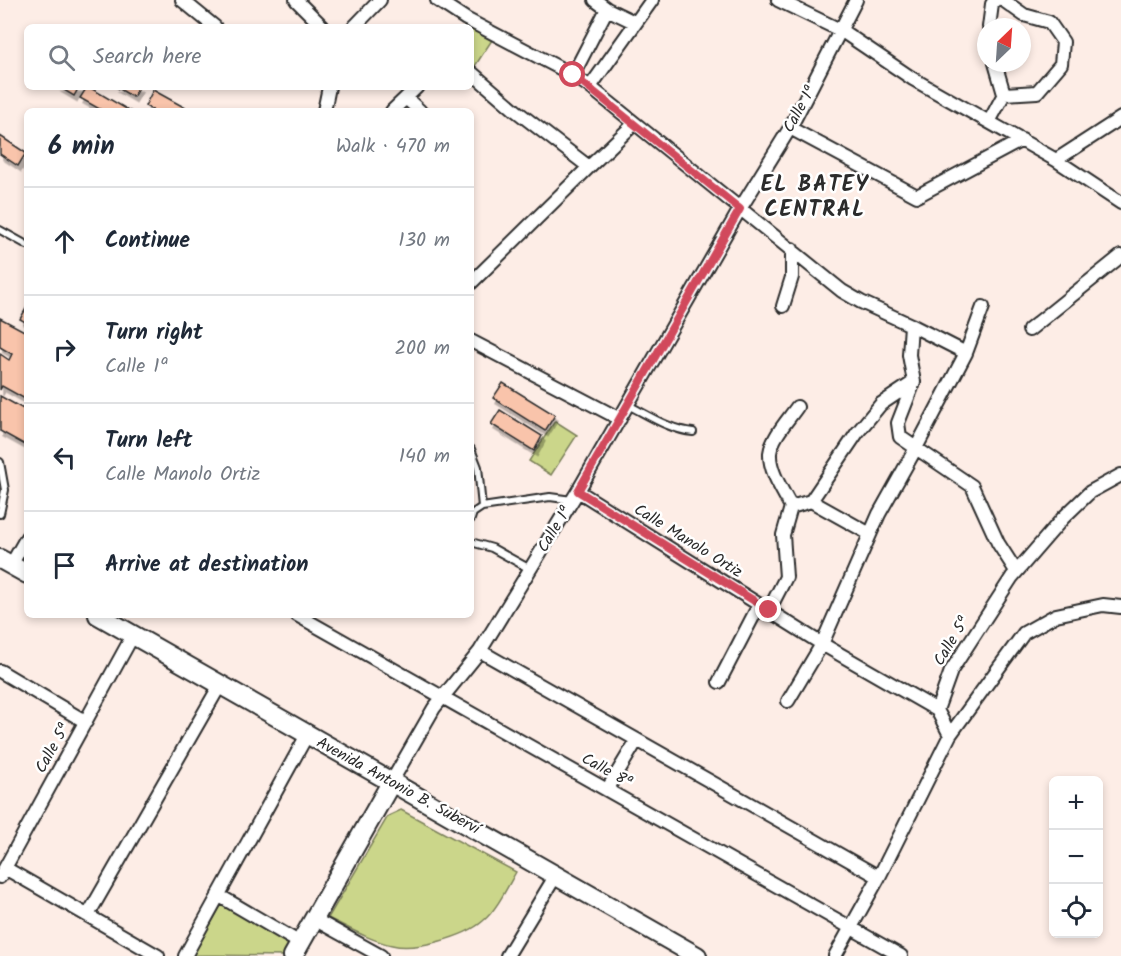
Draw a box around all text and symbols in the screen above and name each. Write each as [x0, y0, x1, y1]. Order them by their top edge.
north arrow [977, 18, 1031, 72]
search box [24, 24, 474, 90]
text: Search here [93, 40, 201, 75]
icon: search [45, 41, 78, 74]
route start [559, 61, 585, 87]
street label: Calle 1ª [777, 81, 823, 137]
text: 6 min [48, 126, 115, 168]
text: Walk · 470 m [336, 131, 450, 163]
district label: EL BATEY CENTRAL [761, 168, 869, 228]
text: Continue [105, 224, 190, 259]
icon: ahead [48, 225, 81, 258]
text: 130 m [398, 225, 450, 257]
text: Turn right [105, 316, 203, 351]
icon: right [48, 333, 81, 366]
text: 200 m [394, 333, 450, 365]
text: Calle 1ª [105, 351, 169, 383]
text: Turn left [105, 424, 192, 459]
icon: left [48, 441, 81, 474]
text: 140 m [399, 441, 450, 473]
text: Calle Manolo Ortiz [105, 459, 260, 491]
street label: Calle Manolo Ortiz [629, 497, 747, 585]
street label: Calle 1ª [531, 501, 579, 557]
text: Arrive at destination [105, 548, 308, 583]
icon: arrive [48, 549, 81, 582]
route end [755, 596, 781, 622]
street label: Calle 5ª [927, 611, 977, 671]
street label: Calle 5ª [29, 718, 77, 778]
street label: Avenida Antonio B. Suberví [312, 731, 486, 843]
street label: Calle 8ª [577, 747, 637, 795]
map controls [1049, 776, 1103, 938]
button: + [1049, 776, 1103, 830]
button: − [1049, 830, 1103, 884]
button: locate [1049, 884, 1103, 938]

